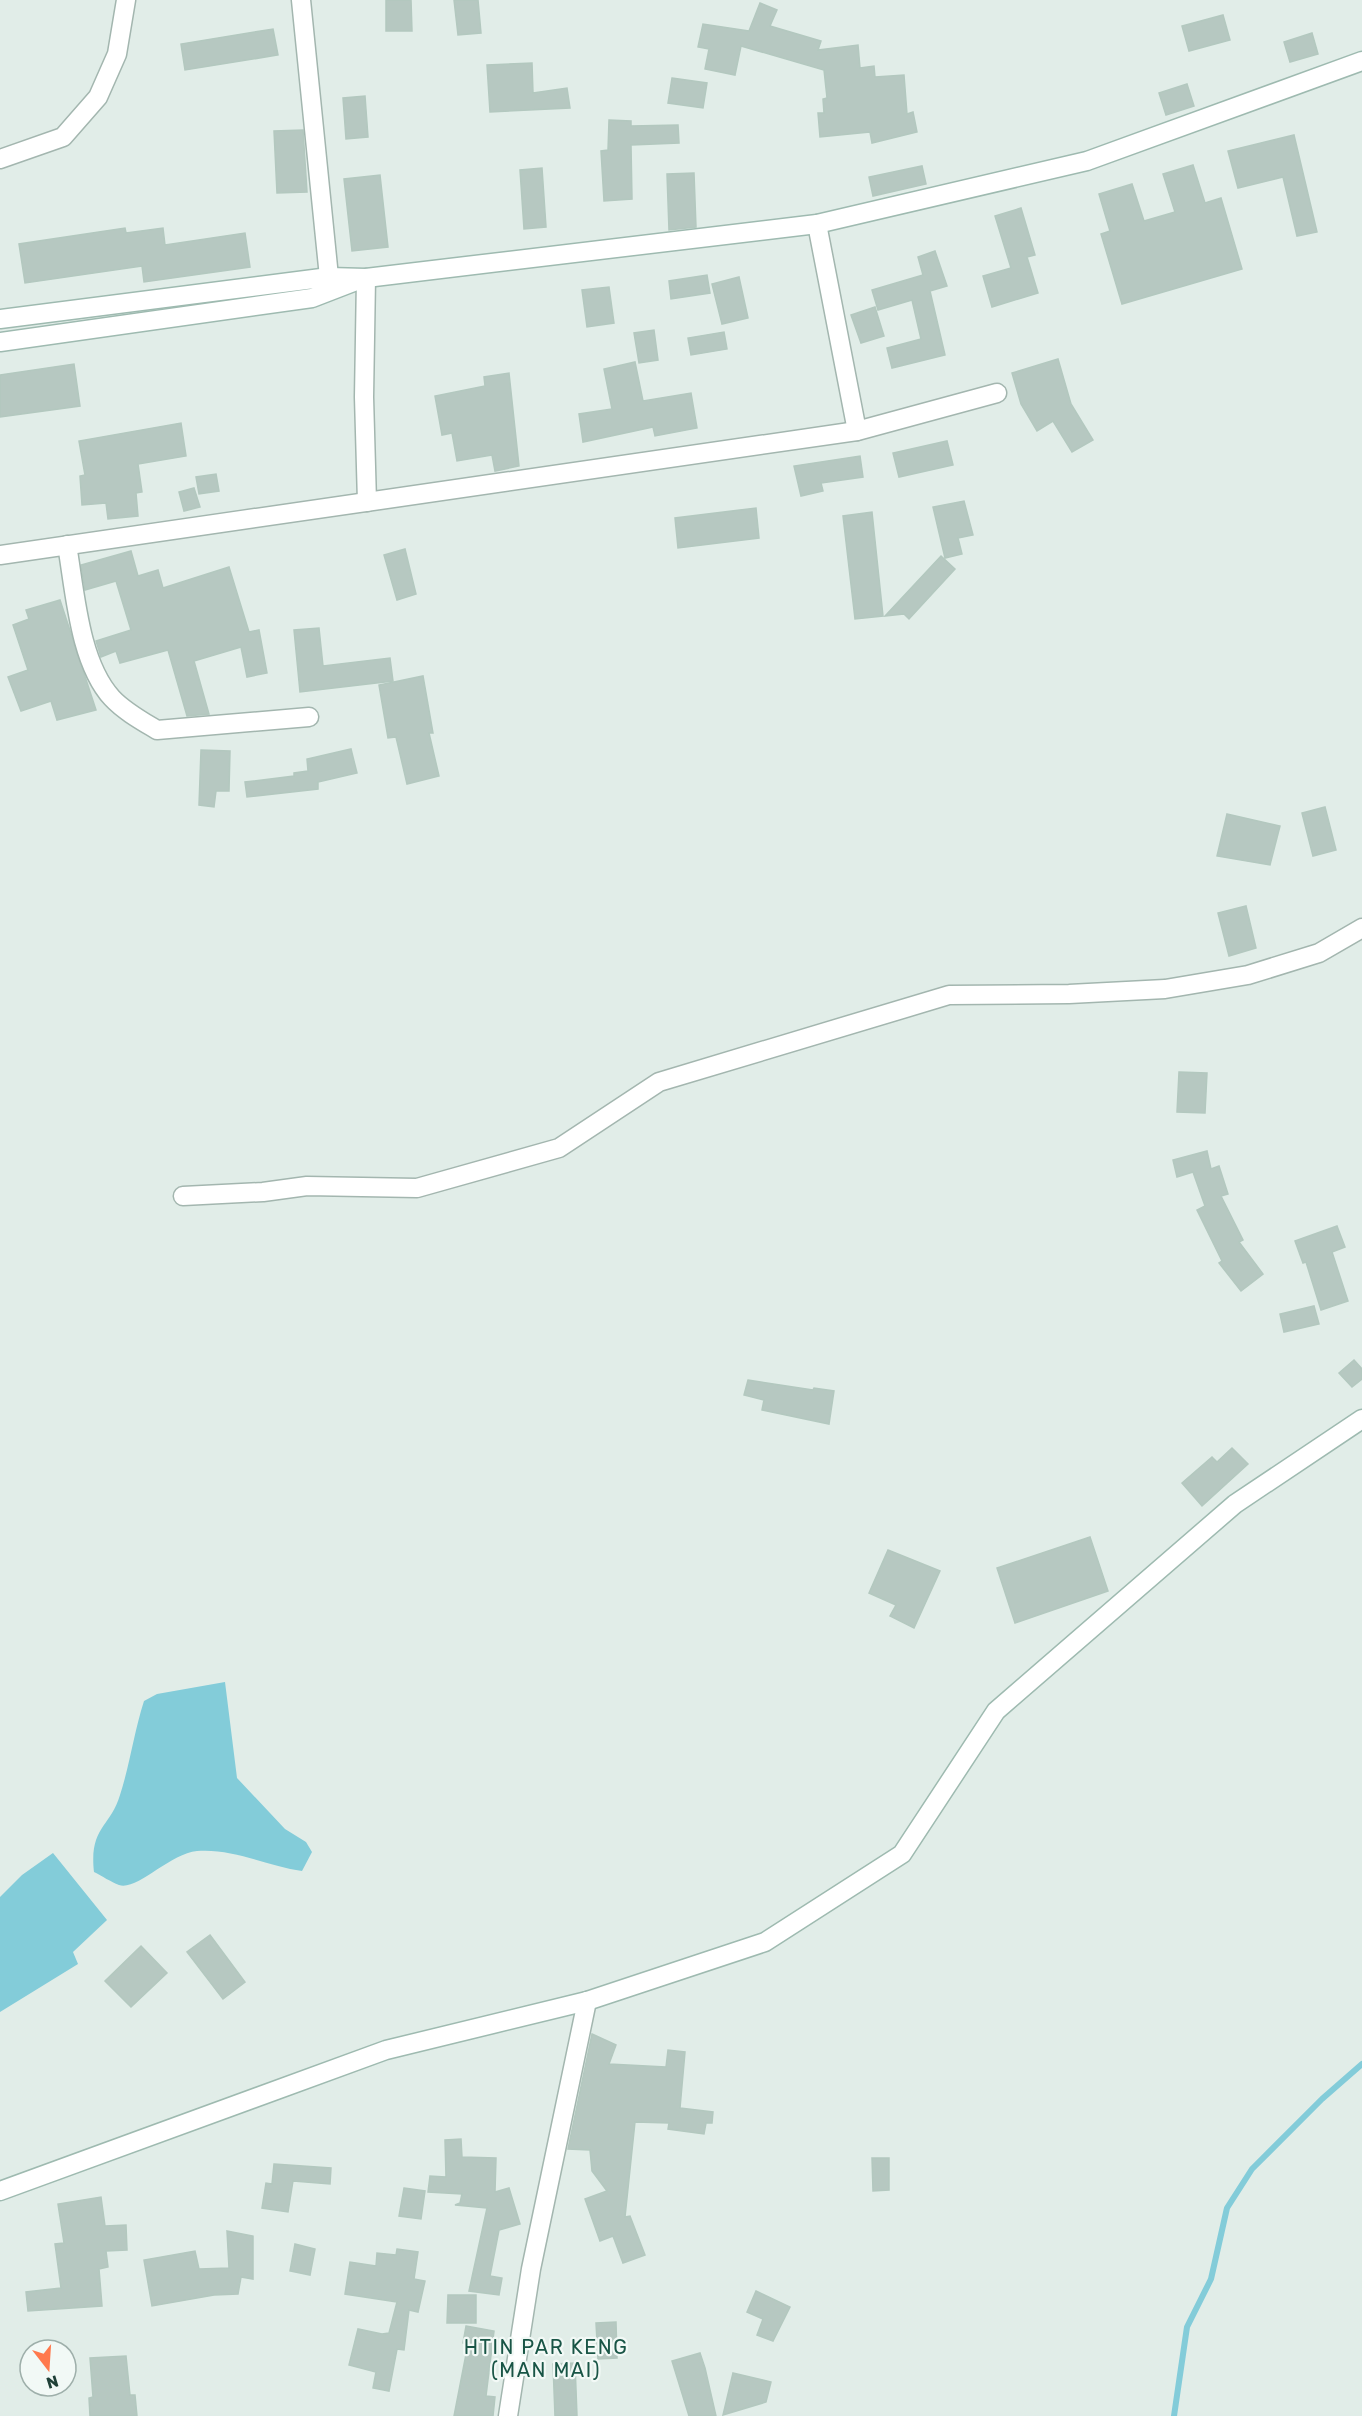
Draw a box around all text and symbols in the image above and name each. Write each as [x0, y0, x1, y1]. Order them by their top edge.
district label: HTIN PAR KENG (MAN MAI) [464, 2335, 628, 2382]
north arrow [18, 2338, 78, 2398]
text: N [44, 2371, 61, 2393]

